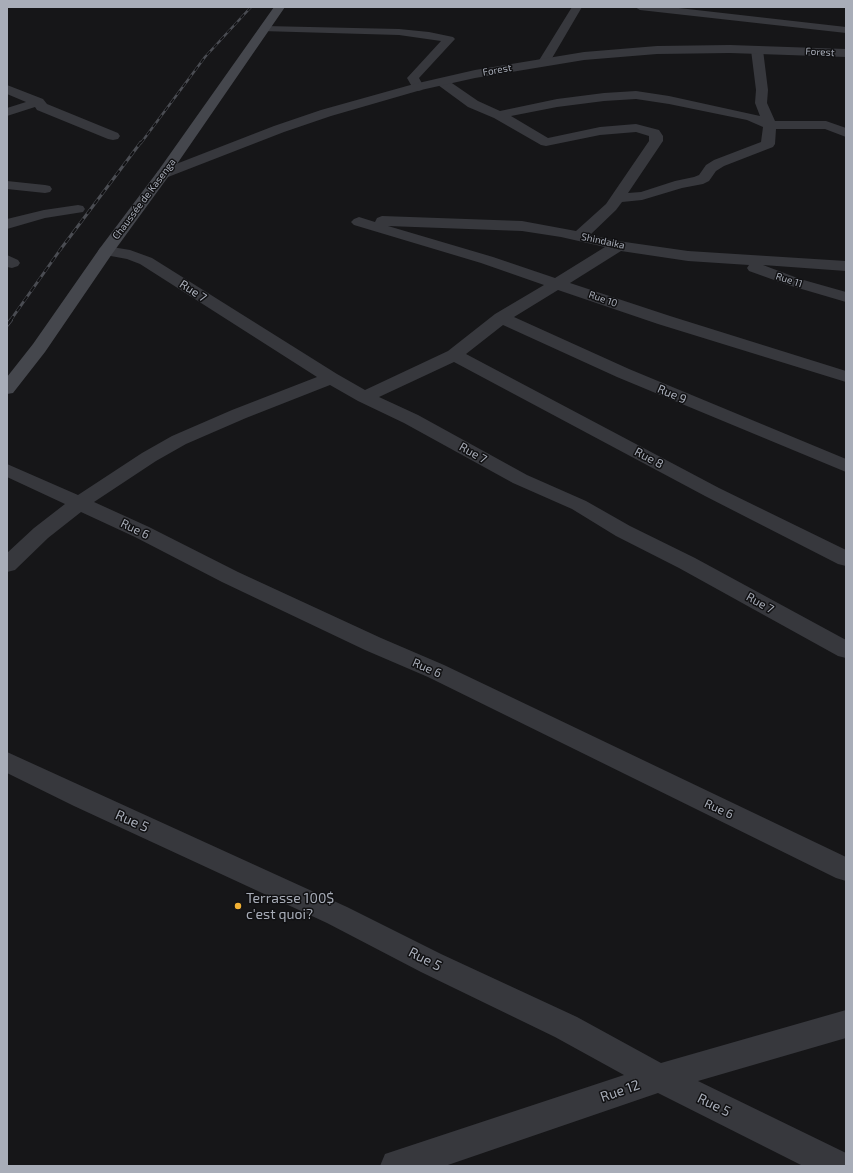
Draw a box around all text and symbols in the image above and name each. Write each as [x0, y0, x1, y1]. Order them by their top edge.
street label: Forest [805, 45, 835, 59]
street label: Forest [482, 62, 512, 78]
street label: Chaussée de Kasenga [110, 156, 178, 242]
street label: Shindaika [580, 231, 626, 251]
street label: Rue 11 [774, 270, 804, 290]
street label: Rue 7 [177, 277, 209, 305]
street label: Rue 10 [587, 289, 619, 309]
street label: Rue 9 [655, 381, 689, 407]
street label: Rue 7 [457, 440, 489, 466]
street label: Rue 8 [632, 444, 666, 472]
street label: Rue 6 [118, 516, 152, 542]
street label: Rue 7 [744, 590, 776, 616]
street label: Rue 6 [410, 655, 444, 681]
street label: Rue 6 [702, 796, 736, 822]
street label: Rue 5 [113, 806, 151, 836]
place label: Terrasse 100$ c'est quoi? [246, 890, 334, 922]
marker: Terrasse 100$ c'est quoi? [233, 901, 243, 911]
street label: Rue 5 [406, 944, 444, 974]
street label: Rue 12 [598, 1076, 642, 1106]
street label: Rue 5 [695, 1090, 733, 1120]

